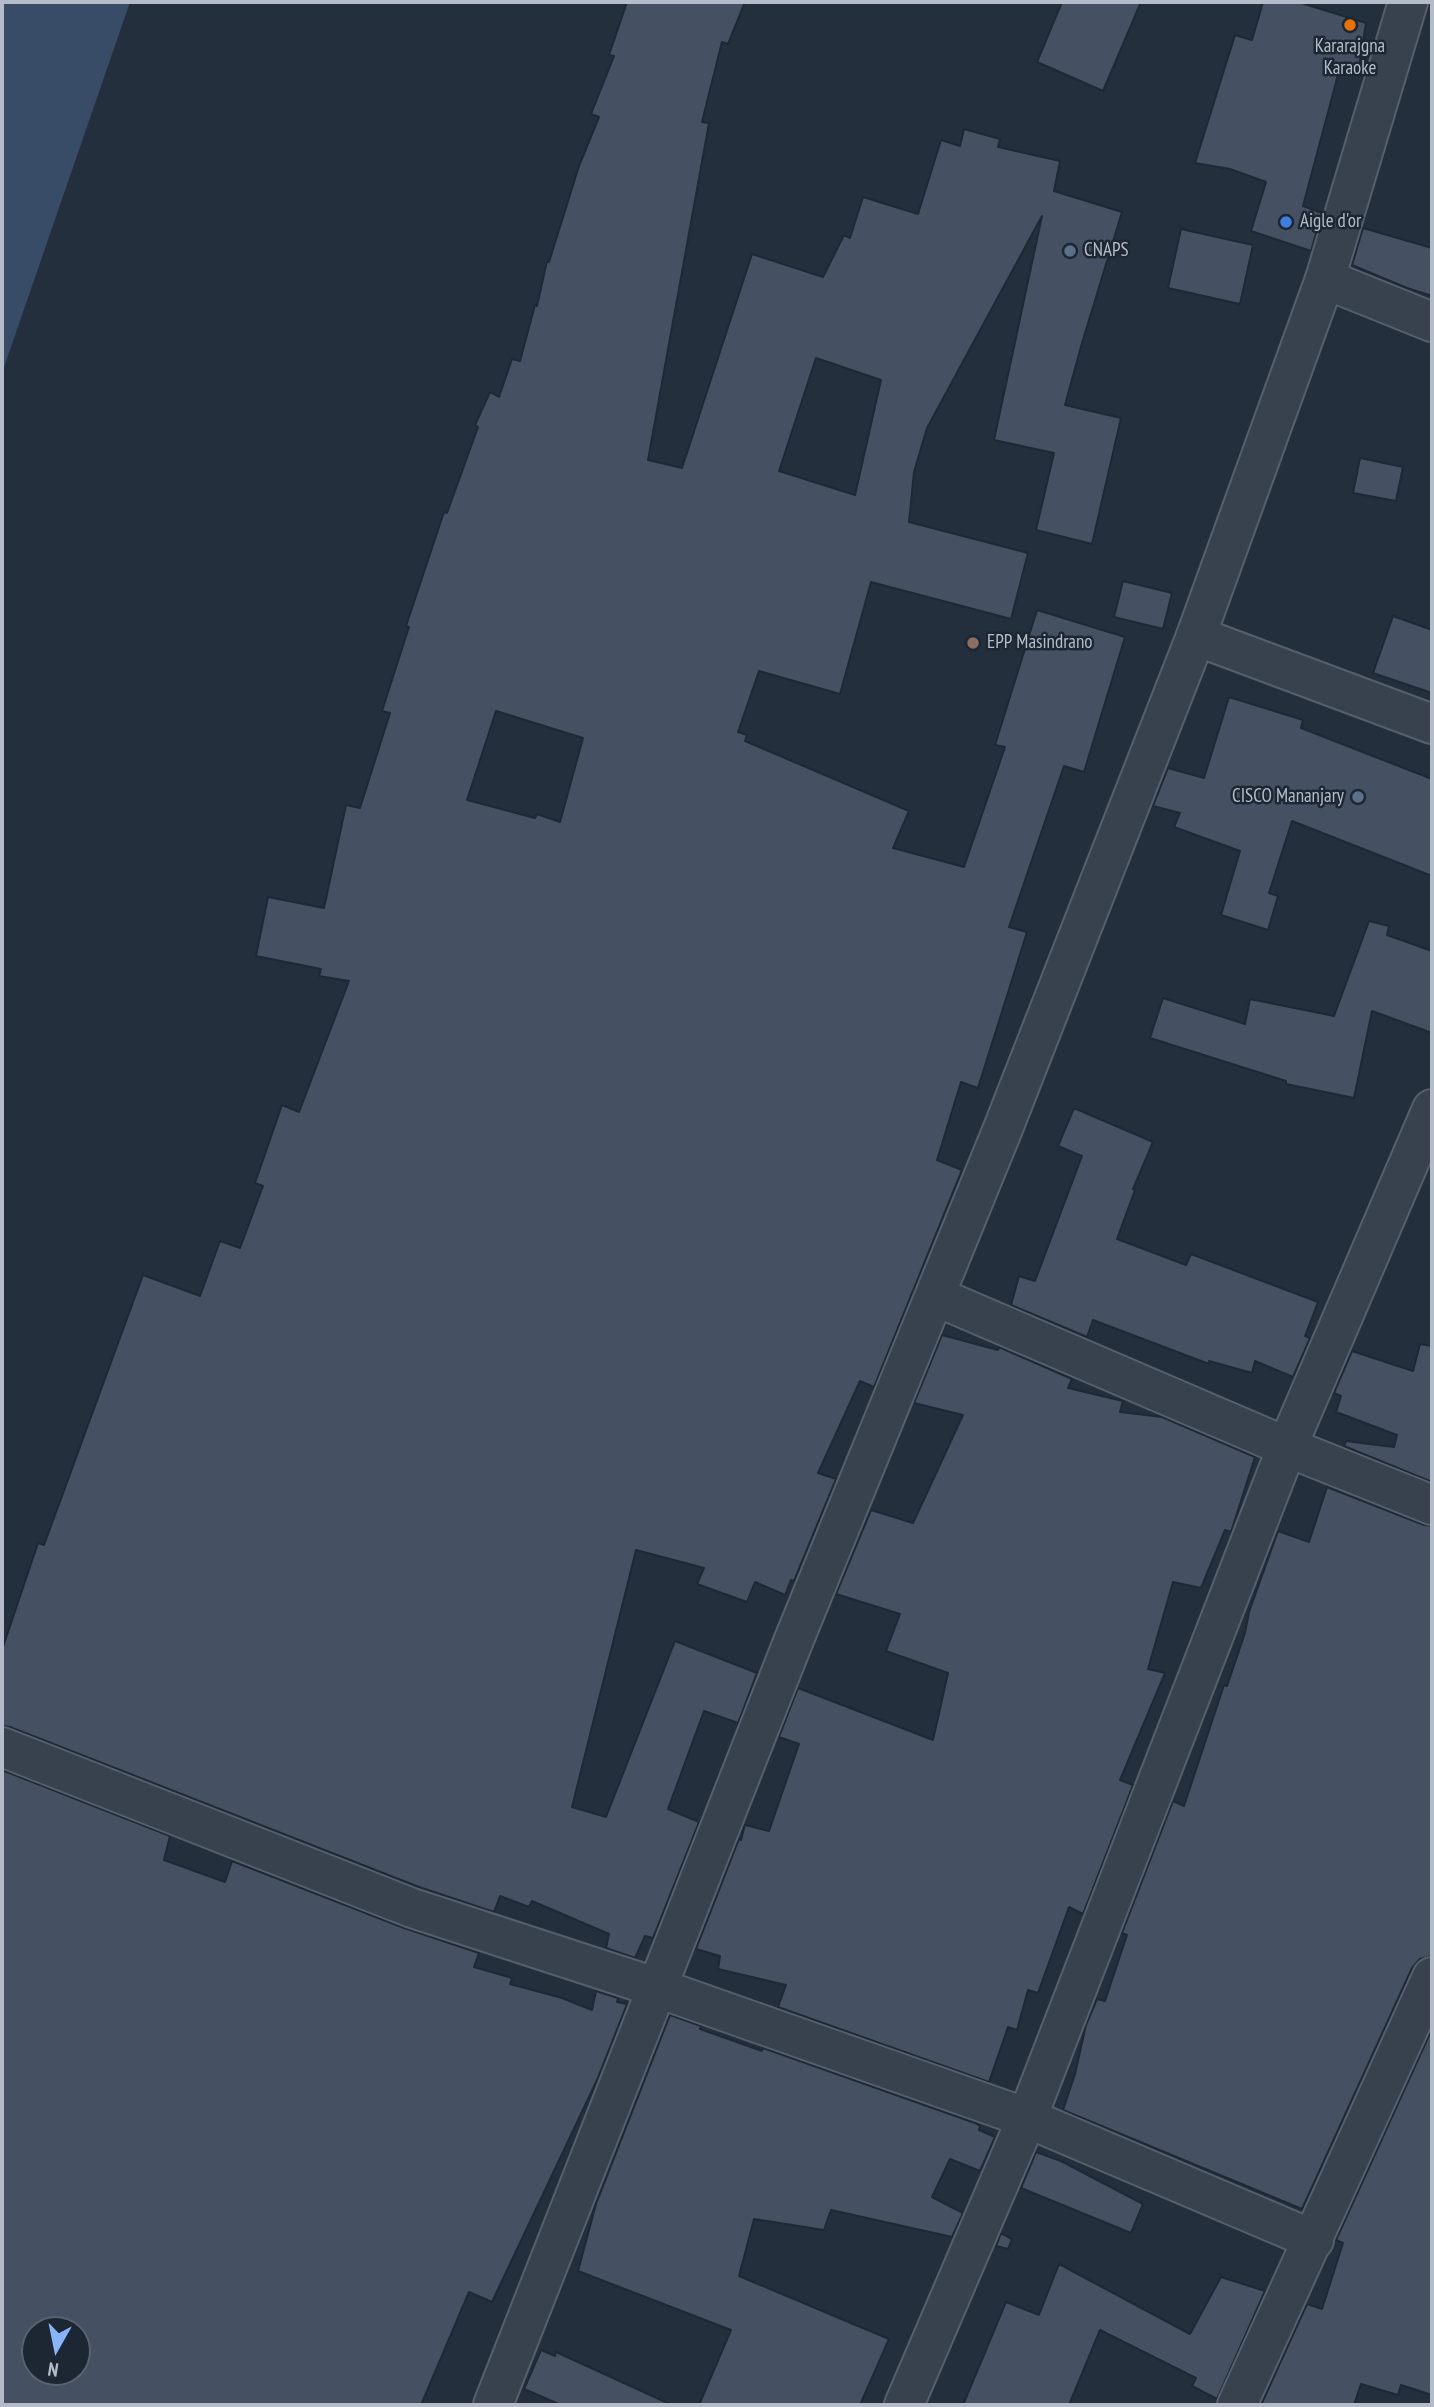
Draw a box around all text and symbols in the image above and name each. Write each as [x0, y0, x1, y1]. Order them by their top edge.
marker: Kararajgna Karaoke [1342, 17, 1358, 33]
place label: Kararajgna Karaoke [1315, 36, 1385, 80]
place label: Aigle d'or [1300, 211, 1361, 233]
marker: Aigle d'or [1278, 214, 1294, 230]
place label: CNAPS [1084, 240, 1129, 262]
marker: CNAPS [1062, 243, 1078, 259]
place label: EPP Masindrano [987, 632, 1092, 654]
marker: EPP Masindrano [965, 635, 981, 651]
place label: CISCO Mananjary [1232, 786, 1344, 808]
marker: CISCO Mananjary [1350, 789, 1366, 805]
north arrow [21, 2316, 91, 2386]
text: N [46, 2357, 60, 2382]

